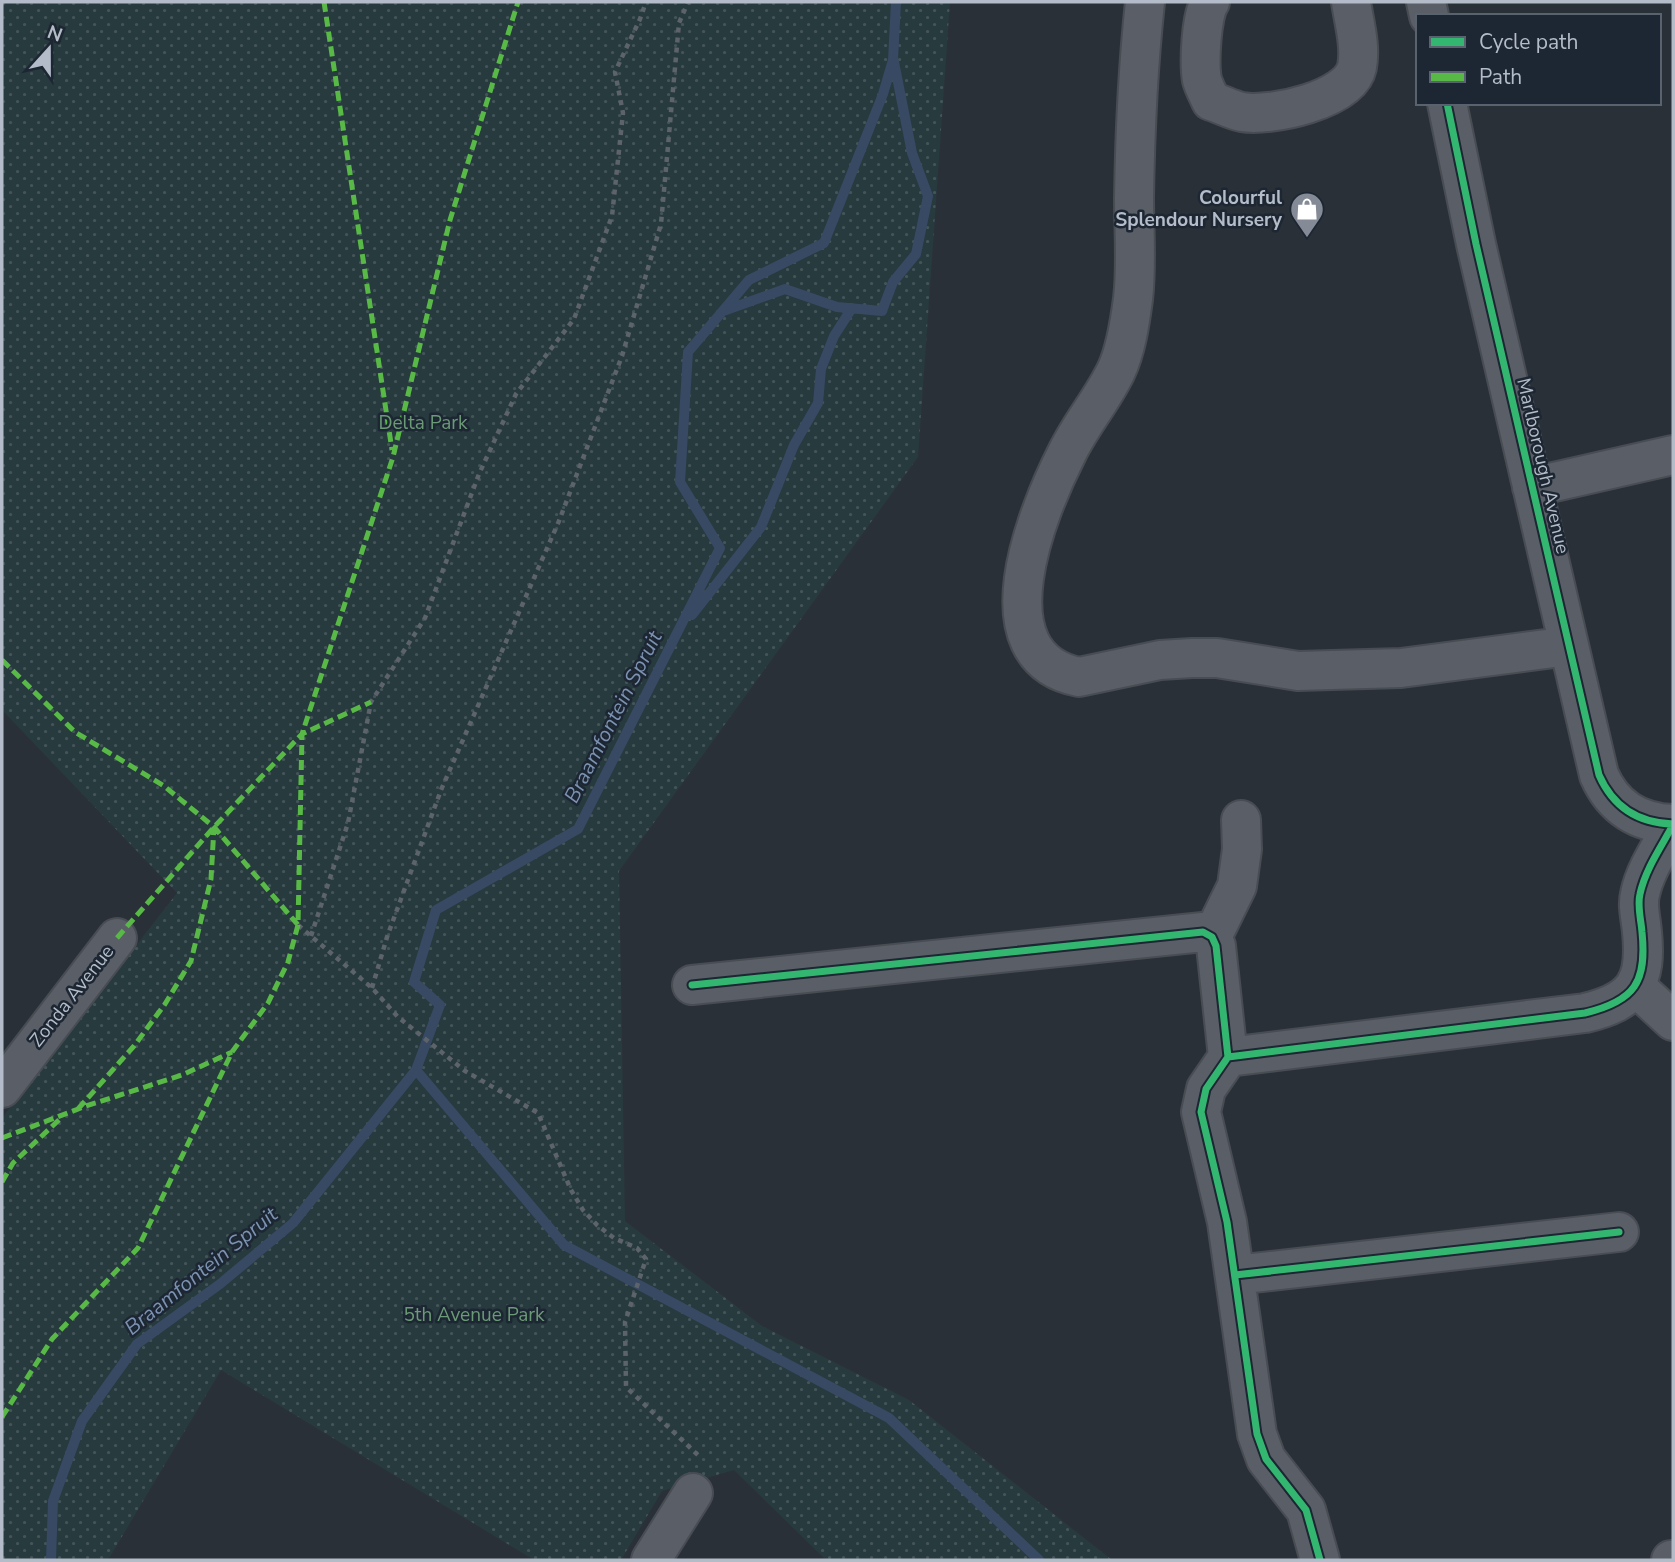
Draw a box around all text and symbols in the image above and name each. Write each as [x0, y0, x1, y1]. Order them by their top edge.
north arrow [14, 14, 84, 84]
legend [1416, 14, 1661, 105]
text: N [43, 19, 66, 49]
text: Cycle path [1479, 28, 1578, 56]
text: Path [1479, 63, 1522, 91]
place label: Colourful Splendour Nursery [1115, 185, 1283, 233]
shop icon: Colourful Splendour Nursery [1288, 190, 1326, 239]
street label: Marlborough Avenue [1510, 375, 1576, 557]
park label: Delta Park [378, 410, 468, 436]
water label: Braamfontein Spruit [558, 626, 669, 808]
street label: Zonda Avenue [24, 940, 120, 1052]
water label: Braamfontein Spruit [119, 1200, 284, 1341]
park label: 5th Avenue Park [403, 1302, 545, 1328]

